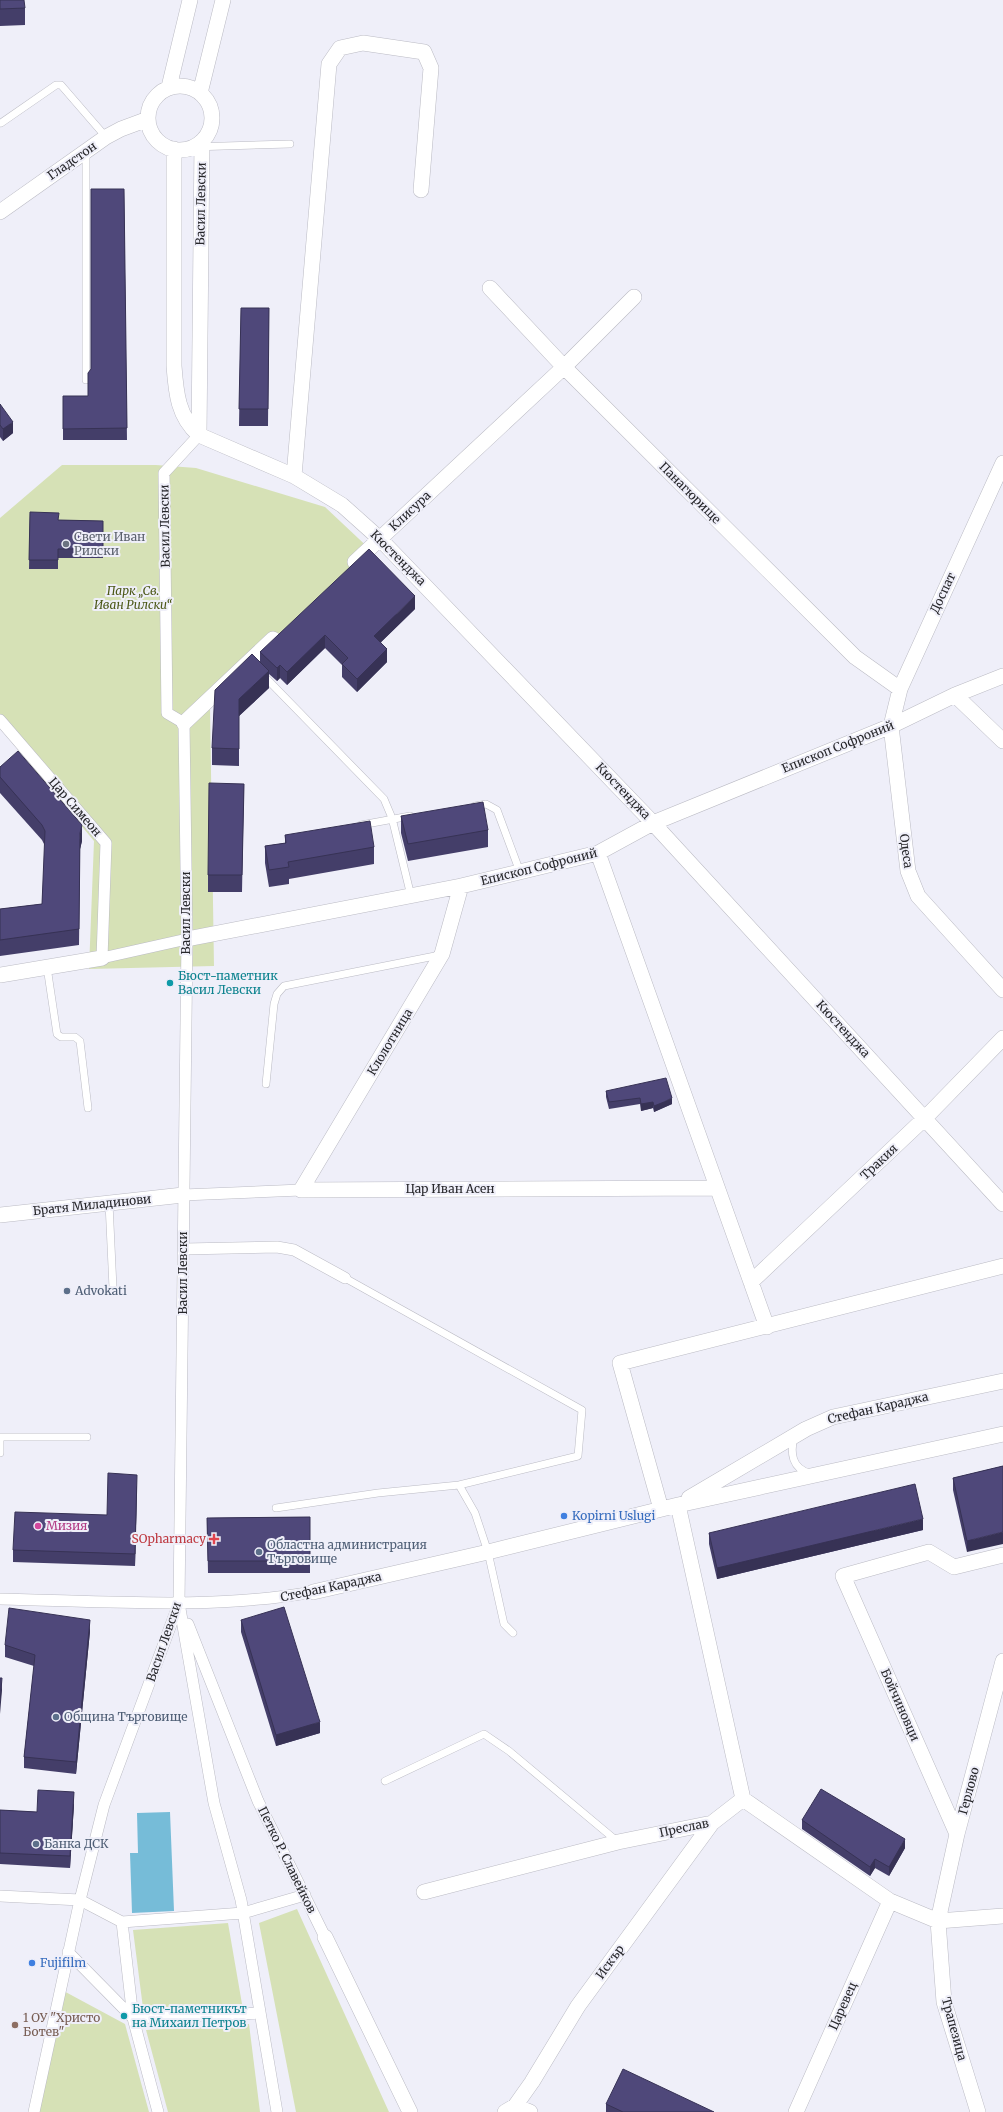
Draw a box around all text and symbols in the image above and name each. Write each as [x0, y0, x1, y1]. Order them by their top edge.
street label: Гладстон [44, 138, 99, 183]
street label: Васил Левски [192, 162, 209, 246]
street label: Панагюрище [657, 459, 724, 526]
street label: Васил Левски [156, 484, 173, 568]
street label: Клисура [386, 487, 434, 534]
street label: Кюстенджа [368, 527, 430, 589]
place label: Свети Иван Рилски [74, 529, 145, 558]
marker: Свети Иван Рилски [61, 539, 71, 549]
street label: Доспат [927, 570, 958, 616]
park label: Парк „Св. Иван Рилски“ [94, 583, 172, 612]
street label: Епископ Софроний [780, 717, 896, 776]
street label: Кюстенджа [593, 759, 654, 822]
street label: Цар Симеон [46, 774, 105, 839]
street label: Одеса [897, 833, 916, 870]
street label: Епископ Софроний [479, 845, 599, 888]
street label: Васил Левски [178, 871, 193, 955]
place label: Бюст-паметник Васил Левски [178, 968, 278, 997]
marker: Бюст-паметник Васил Левски [165, 978, 175, 988]
street label: Кюстенджа [813, 997, 874, 1061]
street label: Клолотница [364, 1005, 416, 1078]
street label: Тракия [857, 1141, 900, 1183]
street label: Цар Иван Асен [405, 1181, 495, 1196]
street label: Братя Миладинови [32, 1191, 152, 1218]
street label: Васил Левски [175, 1231, 190, 1315]
place label: Advokati [74, 1283, 127, 1298]
marker: Advokati [62, 1286, 72, 1296]
street label: Стефан Караджа [826, 1389, 930, 1426]
place label: Kopirni Uslugi [572, 1508, 655, 1523]
marker: Kopirni Uslugi [559, 1511, 569, 1521]
place label: Мизия [46, 1518, 87, 1533]
marker: Мизия [33, 1521, 43, 1531]
place label: SOpharmacy [132, 1531, 206, 1546]
marker: SOpharmacy [209, 1534, 219, 1544]
place label: Областна администрация Търговище [267, 1537, 427, 1566]
marker: Областна администрация Търговище [254, 1547, 264, 1557]
street label: Стефан Караджа [279, 1568, 383, 1605]
street label: Васил Левски [143, 1600, 184, 1684]
street label: Бойчиновци [878, 1666, 923, 1743]
place label: Община Търговище [64, 1709, 187, 1724]
marker: Община Търговище [51, 1712, 61, 1722]
street label: Герлово [955, 1765, 982, 1816]
street label: Петко Р. Славейков [255, 1804, 320, 1916]
street label: Преслав [658, 1815, 710, 1840]
place label: Банка ДСК [44, 1836, 109, 1851]
marker: Банка ДСК [31, 1839, 41, 1849]
street label: Искър [592, 1942, 627, 1982]
place label: Fujifilm [40, 1955, 86, 1970]
marker: Fujifilm [27, 1958, 37, 1968]
street label: Царевец [825, 1979, 860, 2032]
street label: Трапезица [939, 1995, 970, 2063]
place label: Бюст-паметникът на Михаил Петров [132, 2001, 247, 2030]
place label: 1 ОУ "Христо Ботев" [23, 2010, 100, 2039]
marker: Бюст-паметникът на Михаил Петров [119, 2011, 129, 2021]
marker: 1 ОУ "Христо Ботев" [10, 2020, 20, 2030]

